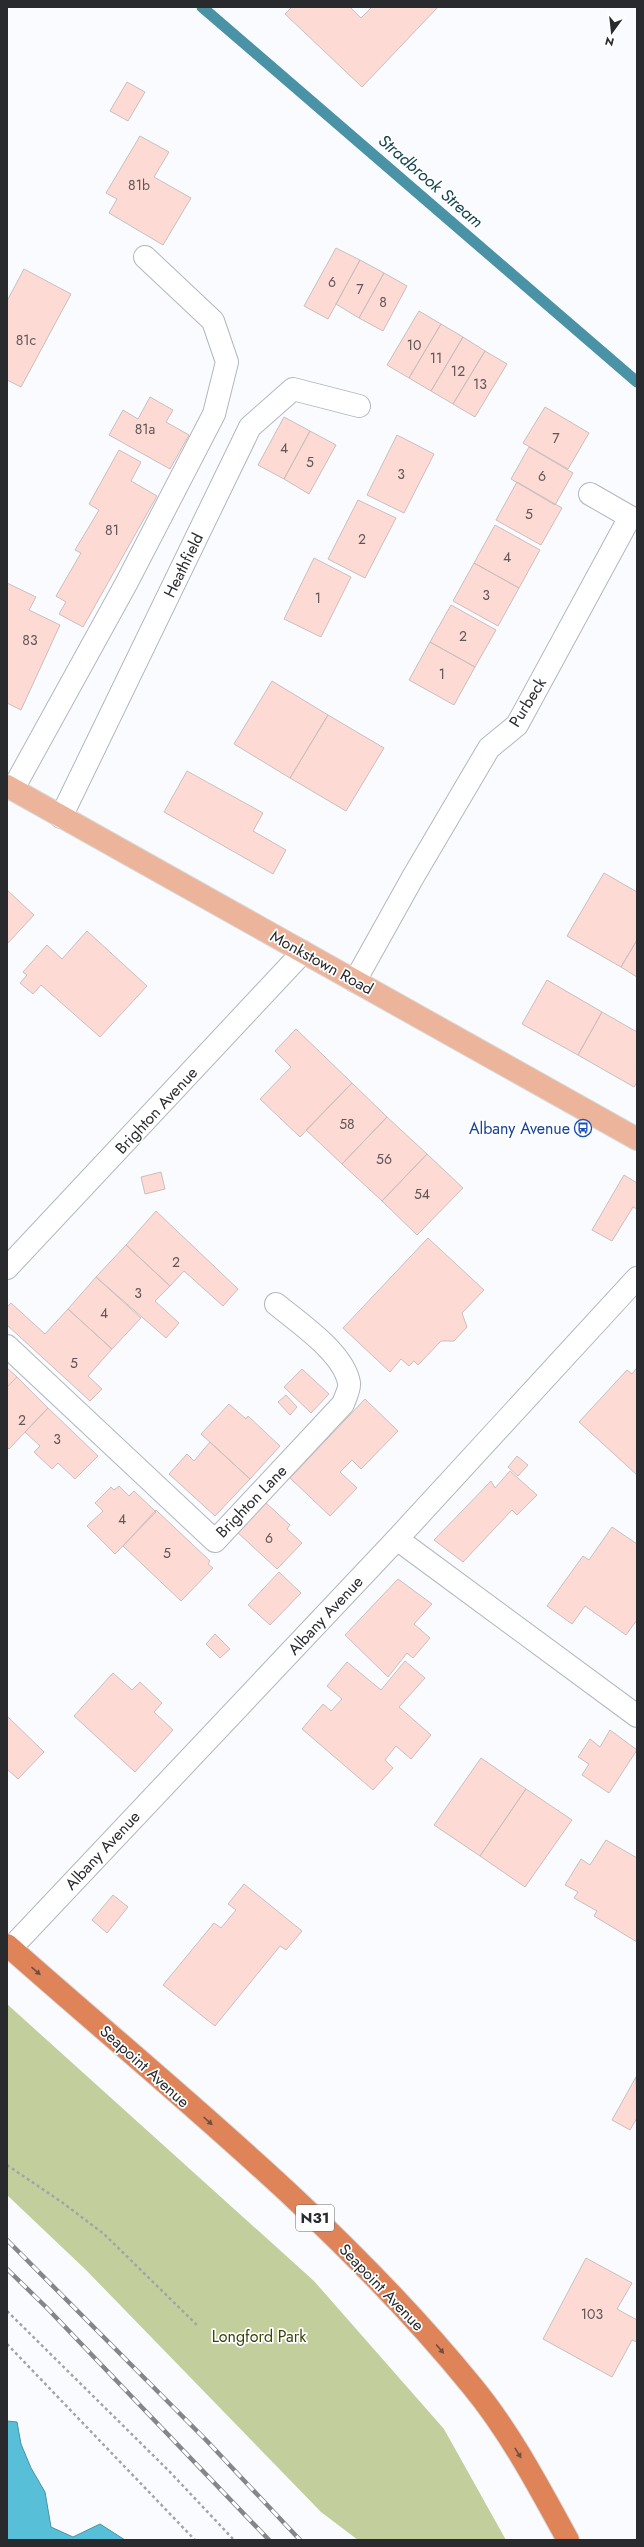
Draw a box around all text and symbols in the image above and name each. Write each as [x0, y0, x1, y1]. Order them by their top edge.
north arrow [592, 12, 632, 52]
text: N [603, 33, 616, 51]
water label: Stradbrook Stream [373, 129, 489, 233]
house number: 81b [128, 175, 150, 195]
house number: 6 [328, 272, 336, 292]
house number: 7 [356, 279, 364, 299]
house number: 8 [379, 292, 387, 312]
house number: 81c [16, 330, 36, 350]
house number: 10 [407, 335, 421, 355]
house number: 11 [430, 348, 442, 368]
house number: 12 [451, 361, 465, 381]
house number: 13 [473, 374, 487, 394]
house number: 81a [135, 419, 155, 439]
house number: 7 [552, 428, 560, 448]
house number: 4 [280, 438, 288, 458]
house number: 5 [306, 452, 314, 472]
house number: 3 [397, 464, 405, 484]
house number: 6 [538, 466, 546, 486]
house number: 5 [525, 504, 533, 524]
house number: 81 [105, 520, 119, 540]
street label: Heathfield [158, 529, 209, 601]
house number: 2 [358, 529, 366, 549]
house number: 4 [503, 547, 511, 567]
house number: 3 [482, 585, 490, 605]
house number: 1 [315, 588, 321, 608]
house number: 2 [459, 626, 467, 646]
house number: 83 [22, 630, 38, 650]
house number: 1 [439, 664, 445, 684]
street label: Purbeck [503, 672, 552, 731]
street label: Monkstown Road [266, 925, 377, 1000]
street label: Brighton Avenue [110, 1062, 203, 1159]
house number: 58 [339, 1114, 355, 1134]
place label: Albany Avenue [469, 1117, 570, 1140]
bus stop icon: Albany Avenue [573, 1118, 593, 1138]
house number: 56 [376, 1149, 392, 1169]
house number: 54 [414, 1184, 430, 1204]
house number: 2 [172, 1252, 180, 1272]
house number: 3 [134, 1283, 142, 1303]
house number: 4 [100, 1303, 108, 1323]
house number: 5 [70, 1353, 78, 1373]
house number: 2 [18, 1410, 26, 1430]
house number: 3 [53, 1429, 61, 1449]
street label: Brighton Lane [211, 1460, 292, 1543]
house number: 4 [118, 1509, 126, 1529]
house number: 6 [265, 1528, 273, 1548]
house number: 5 [163, 1543, 171, 1563]
street label: Albany Avenue [282, 1571, 368, 1660]
street label: Albany Avenue [59, 1806, 145, 1895]
one-way arrow [31, 1966, 42, 1975]
street label: Seapoint Avenue [95, 2020, 195, 2113]
one-way arrow [203, 2116, 212, 2125]
road number: N31 [296, 2205, 334, 2231]
street label: Seapoint Avenue [334, 2238, 429, 2336]
house number: 103 [581, 2304, 604, 2324]
park label: Longford Park [212, 2325, 307, 2348]
one-way arrow [436, 2344, 445, 2354]
one-way arrow [514, 2448, 522, 2458]

